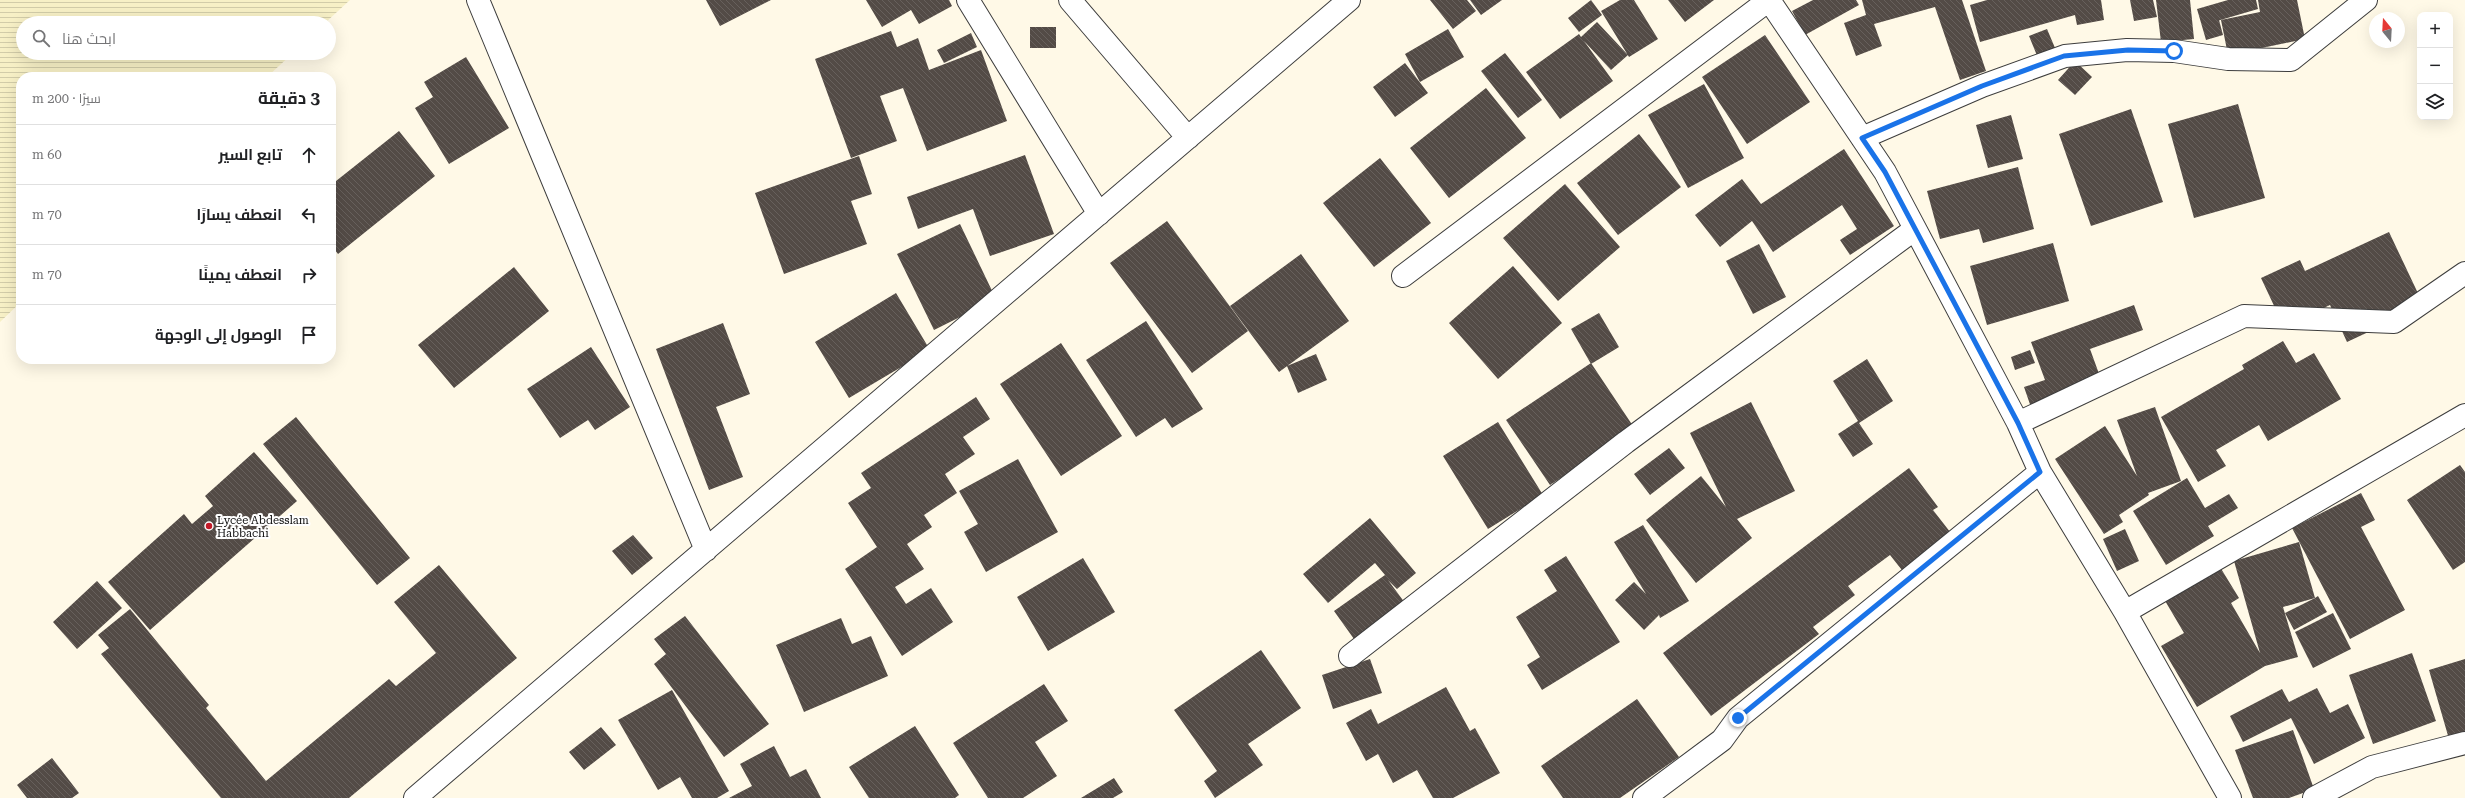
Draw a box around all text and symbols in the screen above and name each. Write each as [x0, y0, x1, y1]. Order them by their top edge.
north arrow [2369, 12, 2405, 48]
map controls [2417, 12, 2453, 120]
button: + [2417, 12, 2453, 48]
search box [16, 16, 336, 60]
icon: search [30, 27, 52, 49]
text: ابحث هنا [62, 30, 116, 48]
route start [2165, 42, 2183, 60]
button: − [2417, 48, 2453, 84]
button: layers [2417, 84, 2453, 120]
text: 3 دقيقة [258, 88, 320, 108]
text: سيرًا · 200 m [32, 91, 101, 106]
icon: ahead [298, 144, 320, 166]
text: تابع السير [219, 146, 282, 164]
text: 60 m [32, 147, 62, 162]
icon: left [298, 204, 320, 226]
text: انعطف يسارًا [196, 206, 282, 224]
text: 70 m [32, 207, 62, 222]
icon: right [298, 264, 320, 286]
text: انعطف يمينًا [198, 266, 282, 284]
text: 70 m [32, 267, 62, 282]
icon: arrive [298, 324, 320, 346]
text: الوصول إلى الوجهة [155, 326, 282, 344]
place label: Lycée Abdesslam Habbachi [217, 514, 309, 540]
marker: Lycée Abdesslam Habbachi [204, 521, 214, 531]
route end [1729, 709, 1747, 727]

